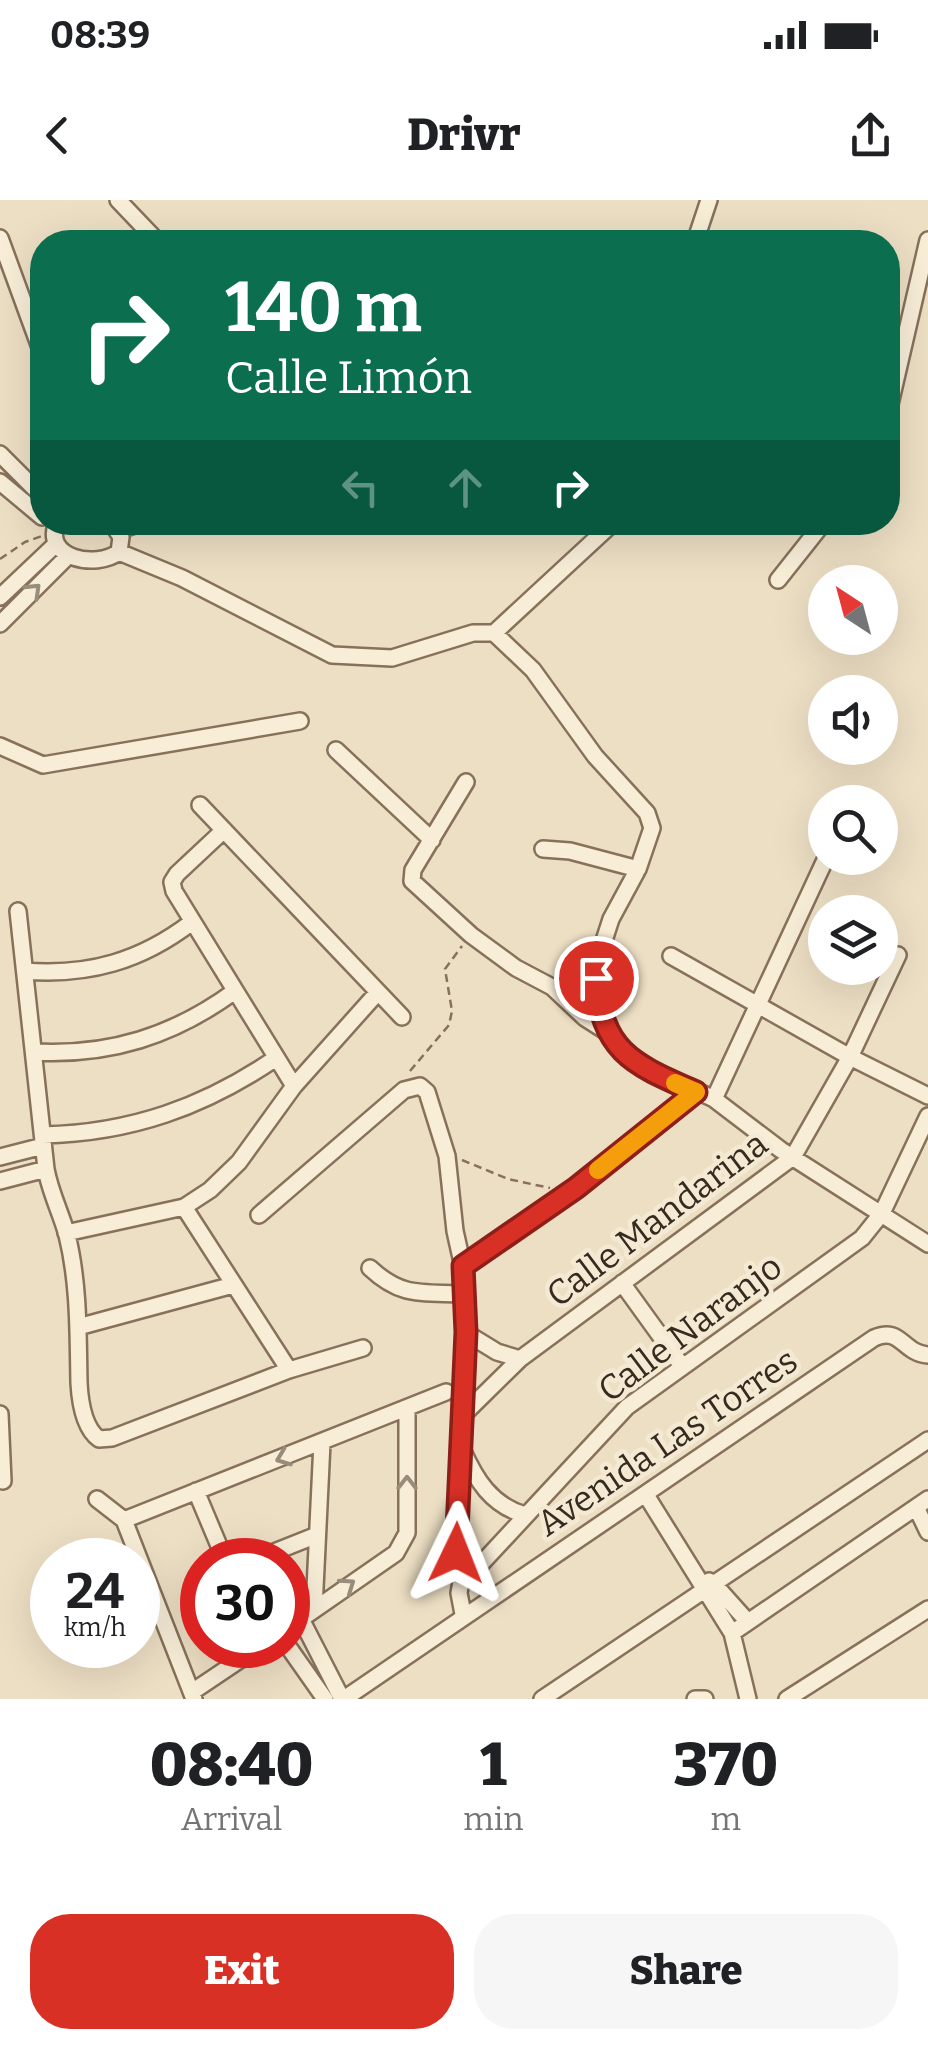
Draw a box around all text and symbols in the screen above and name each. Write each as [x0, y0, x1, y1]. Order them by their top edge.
text: 08:39 [50, 12, 150, 58]
icon: back [30, 108, 85, 163]
text: Drivr [407, 108, 521, 162]
icon: share [843, 108, 898, 163]
text: 140 m [225, 266, 422, 350]
icon: right [60, 270, 190, 400]
text: Calle Limón [225, 351, 472, 405]
icon: left [333, 460, 388, 515]
icon: ahead [438, 460, 493, 515]
icon: right [543, 460, 598, 515]
north arrow [808, 565, 898, 655]
map controls [808, 565, 898, 985]
one-way arrow [22, 583, 40, 601]
button: sound [808, 675, 898, 765]
button: search [808, 785, 898, 875]
button: layers [808, 895, 898, 985]
pin [554, 936, 639, 1021]
icon: arrive [569, 951, 624, 1006]
street label: Calle Mandarina [538, 1122, 776, 1316]
street label: Calle Naranjo [590, 1245, 790, 1411]
street label: Avenida Las Torres [529, 1339, 805, 1545]
one-way arrow [275, 1446, 293, 1466]
one-way arrow [396, 1474, 418, 1490]
position arrow [404, 1501, 508, 1605]
speed limit sign: 30 [180, 1538, 310, 1668]
text: 24 [66, 1561, 124, 1621]
one-way arrow [337, 1579, 356, 1597]
text: km/h [64, 1613, 126, 1643]
text: 08:40 [150, 1729, 313, 1801]
text: 1 [480, 1729, 507, 1801]
text: 370 [673, 1729, 778, 1801]
text: Arrival [181, 1800, 282, 1838]
text: min [463, 1800, 524, 1838]
text: m [710, 1800, 741, 1838]
button: Exit [30, 1914, 454, 2029]
button: Share [474, 1914, 898, 2029]

